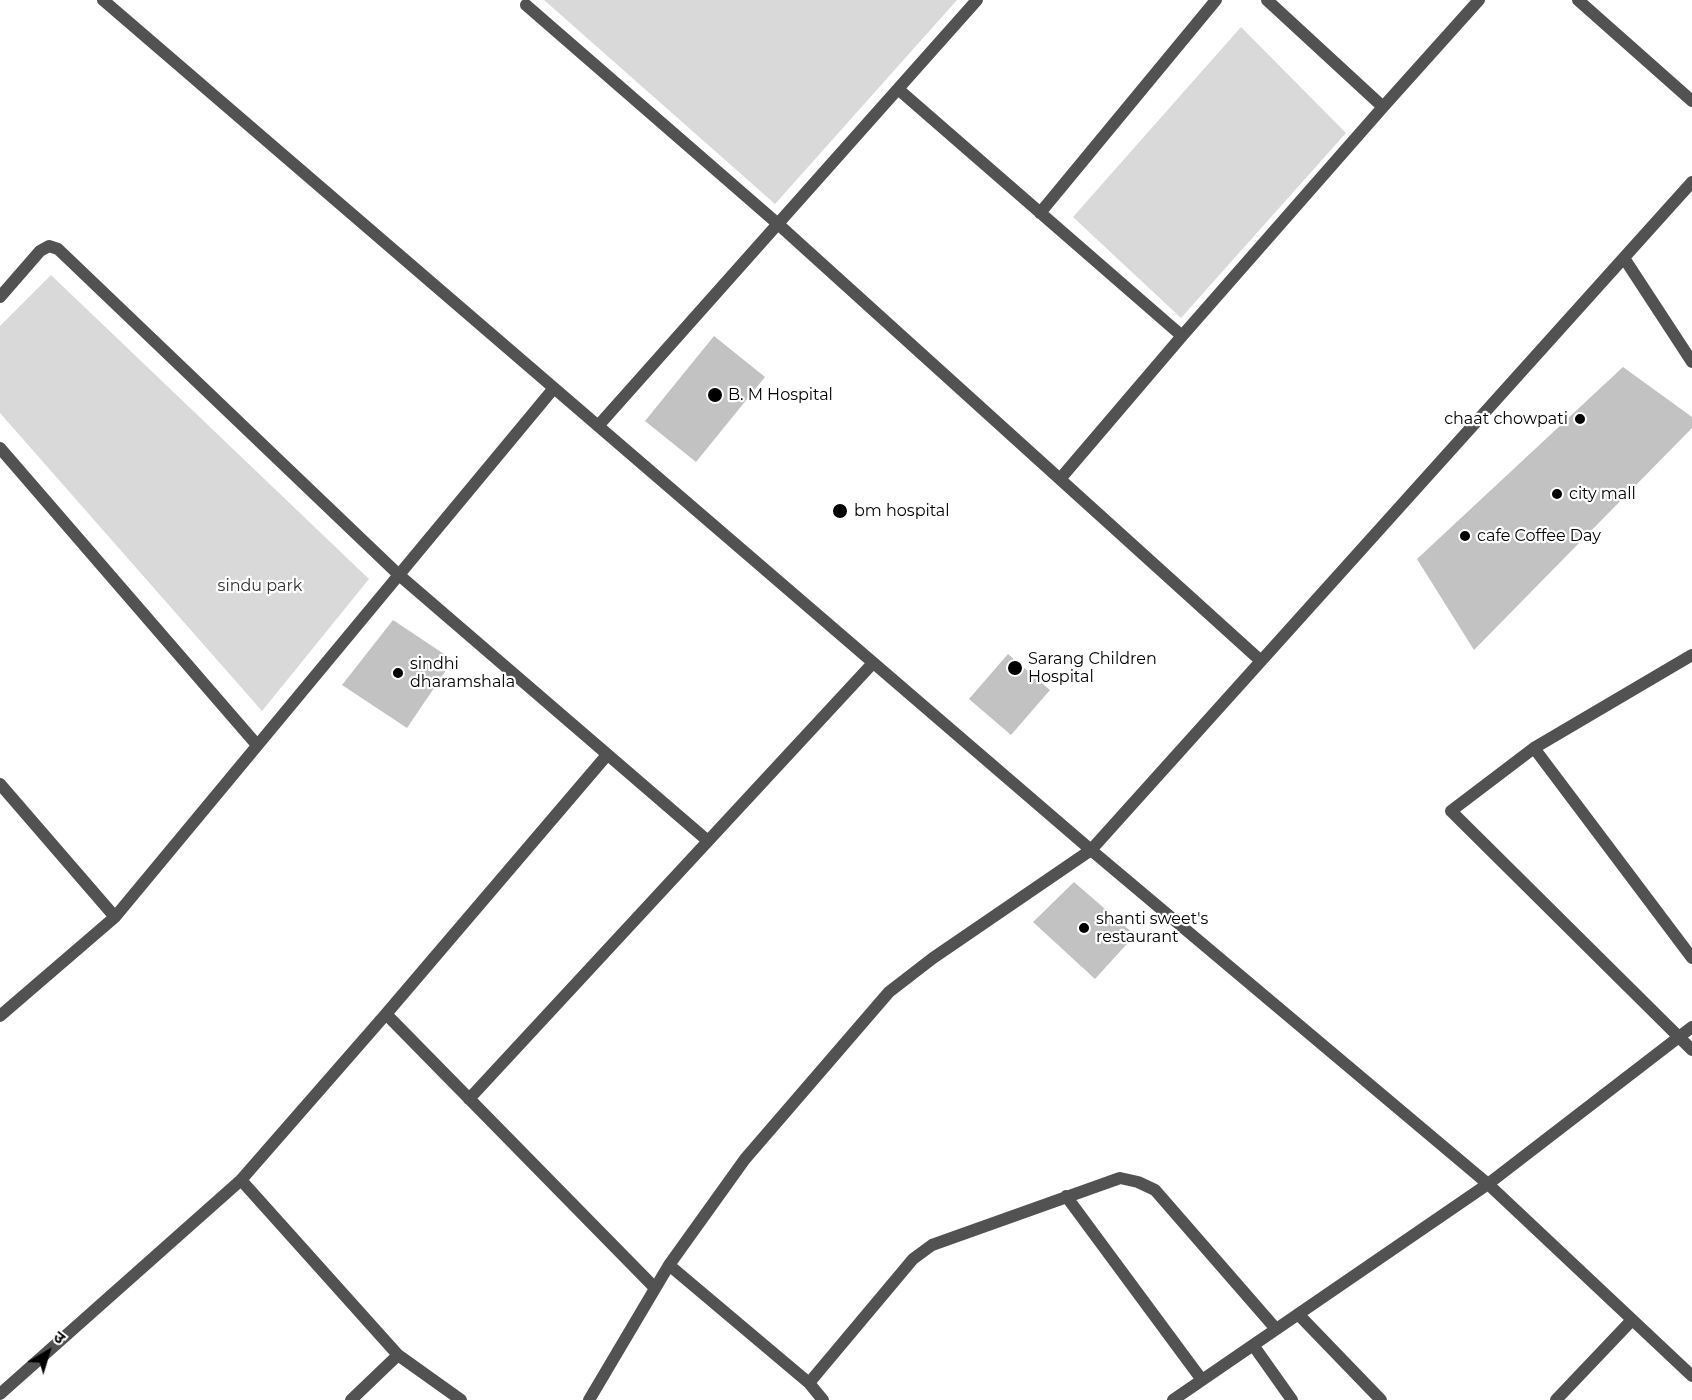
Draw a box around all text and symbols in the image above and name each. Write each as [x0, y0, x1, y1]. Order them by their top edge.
place label: B. M Hospital [728, 385, 833, 405]
marker: B. M Hospital [706, 386, 724, 404]
place label: chaat chowpati [1444, 409, 1568, 429]
marker: chaat chowpati [1573, 412, 1587, 426]
place label: city mall [1569, 484, 1636, 504]
marker: city mall [1550, 487, 1564, 501]
place label: bm hospital [854, 501, 950, 521]
marker: bm hospital [831, 502, 849, 520]
place label: cafe Coffee Day [1477, 526, 1601, 546]
marker: cafe Coffee Day [1458, 529, 1472, 543]
park label: sindu park [218, 576, 302, 596]
place label: Sarang Children Hospital [1028, 649, 1157, 687]
place label: sindhi dharamshala [410, 654, 515, 692]
marker: Sarang Children Hospital [1006, 659, 1024, 677]
marker: sindhi dharamshala [391, 666, 405, 680]
place label: shanti sweet's restaurant [1096, 909, 1208, 947]
marker: shanti sweet's restaurant [1077, 921, 1091, 935]
north arrow [18, 1322, 78, 1382]
text: उ [50, 1327, 69, 1348]

